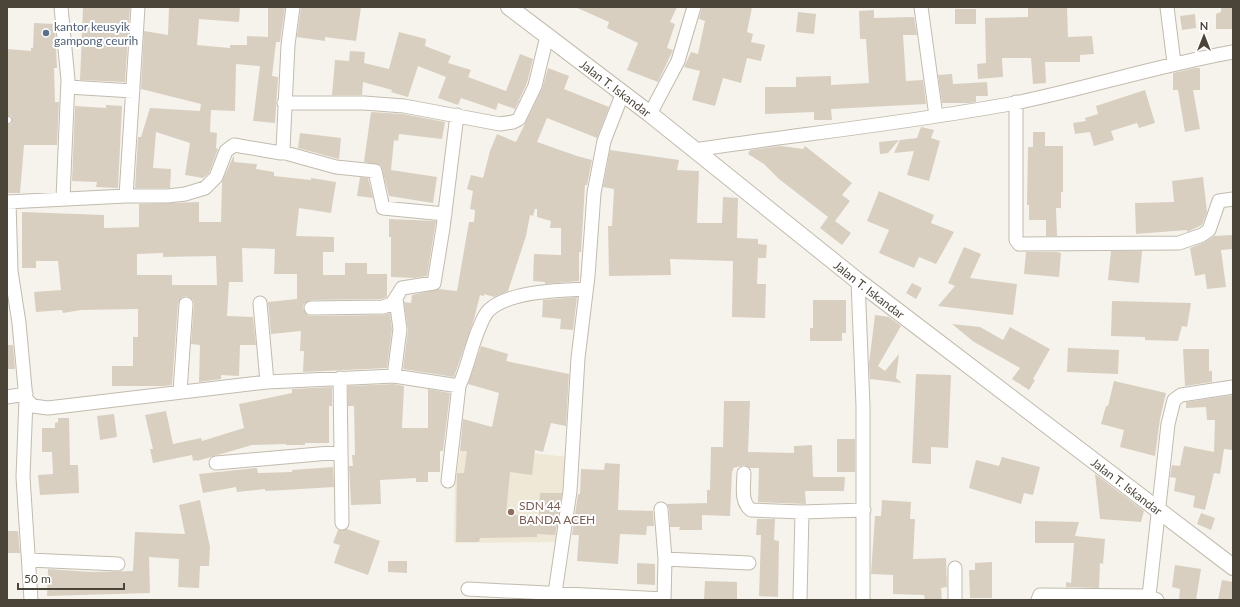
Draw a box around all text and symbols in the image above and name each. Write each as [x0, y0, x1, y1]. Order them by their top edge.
north arrow [1184, 16, 1224, 56]
place label: kantor keusyik gampong ceurih [54, 19, 138, 48]
text: N [1200, 19, 1208, 32]
marker: kantor keusyik gampong ceurih [41, 28, 51, 38]
street label: Jalan T. Iskandar [577, 56, 655, 120]
street label: Jalan T. Iskandar [831, 257, 908, 322]
street label: Jalan T. Iskandar [1088, 454, 1166, 518]
place label: SDN 44 BANDA ACEH [519, 498, 595, 527]
marker: SDN 44 BANDA ACEH [506, 507, 516, 517]
scale bar [18, 565, 124, 591]
text: 50 m [24, 571, 51, 586]

